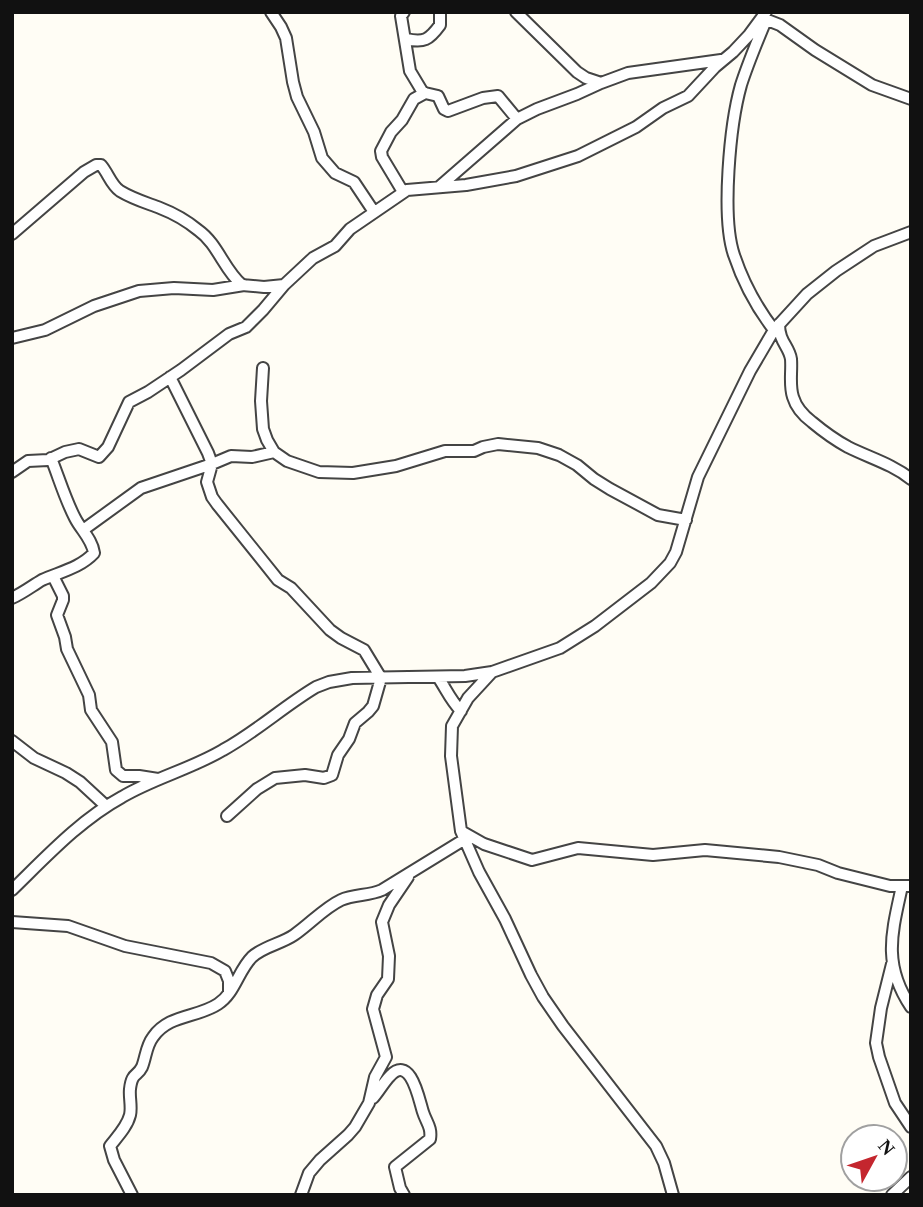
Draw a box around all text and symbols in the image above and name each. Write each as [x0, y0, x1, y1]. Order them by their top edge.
north arrow [839, 1123, 909, 1193]
text: N [874, 1135, 899, 1160]

